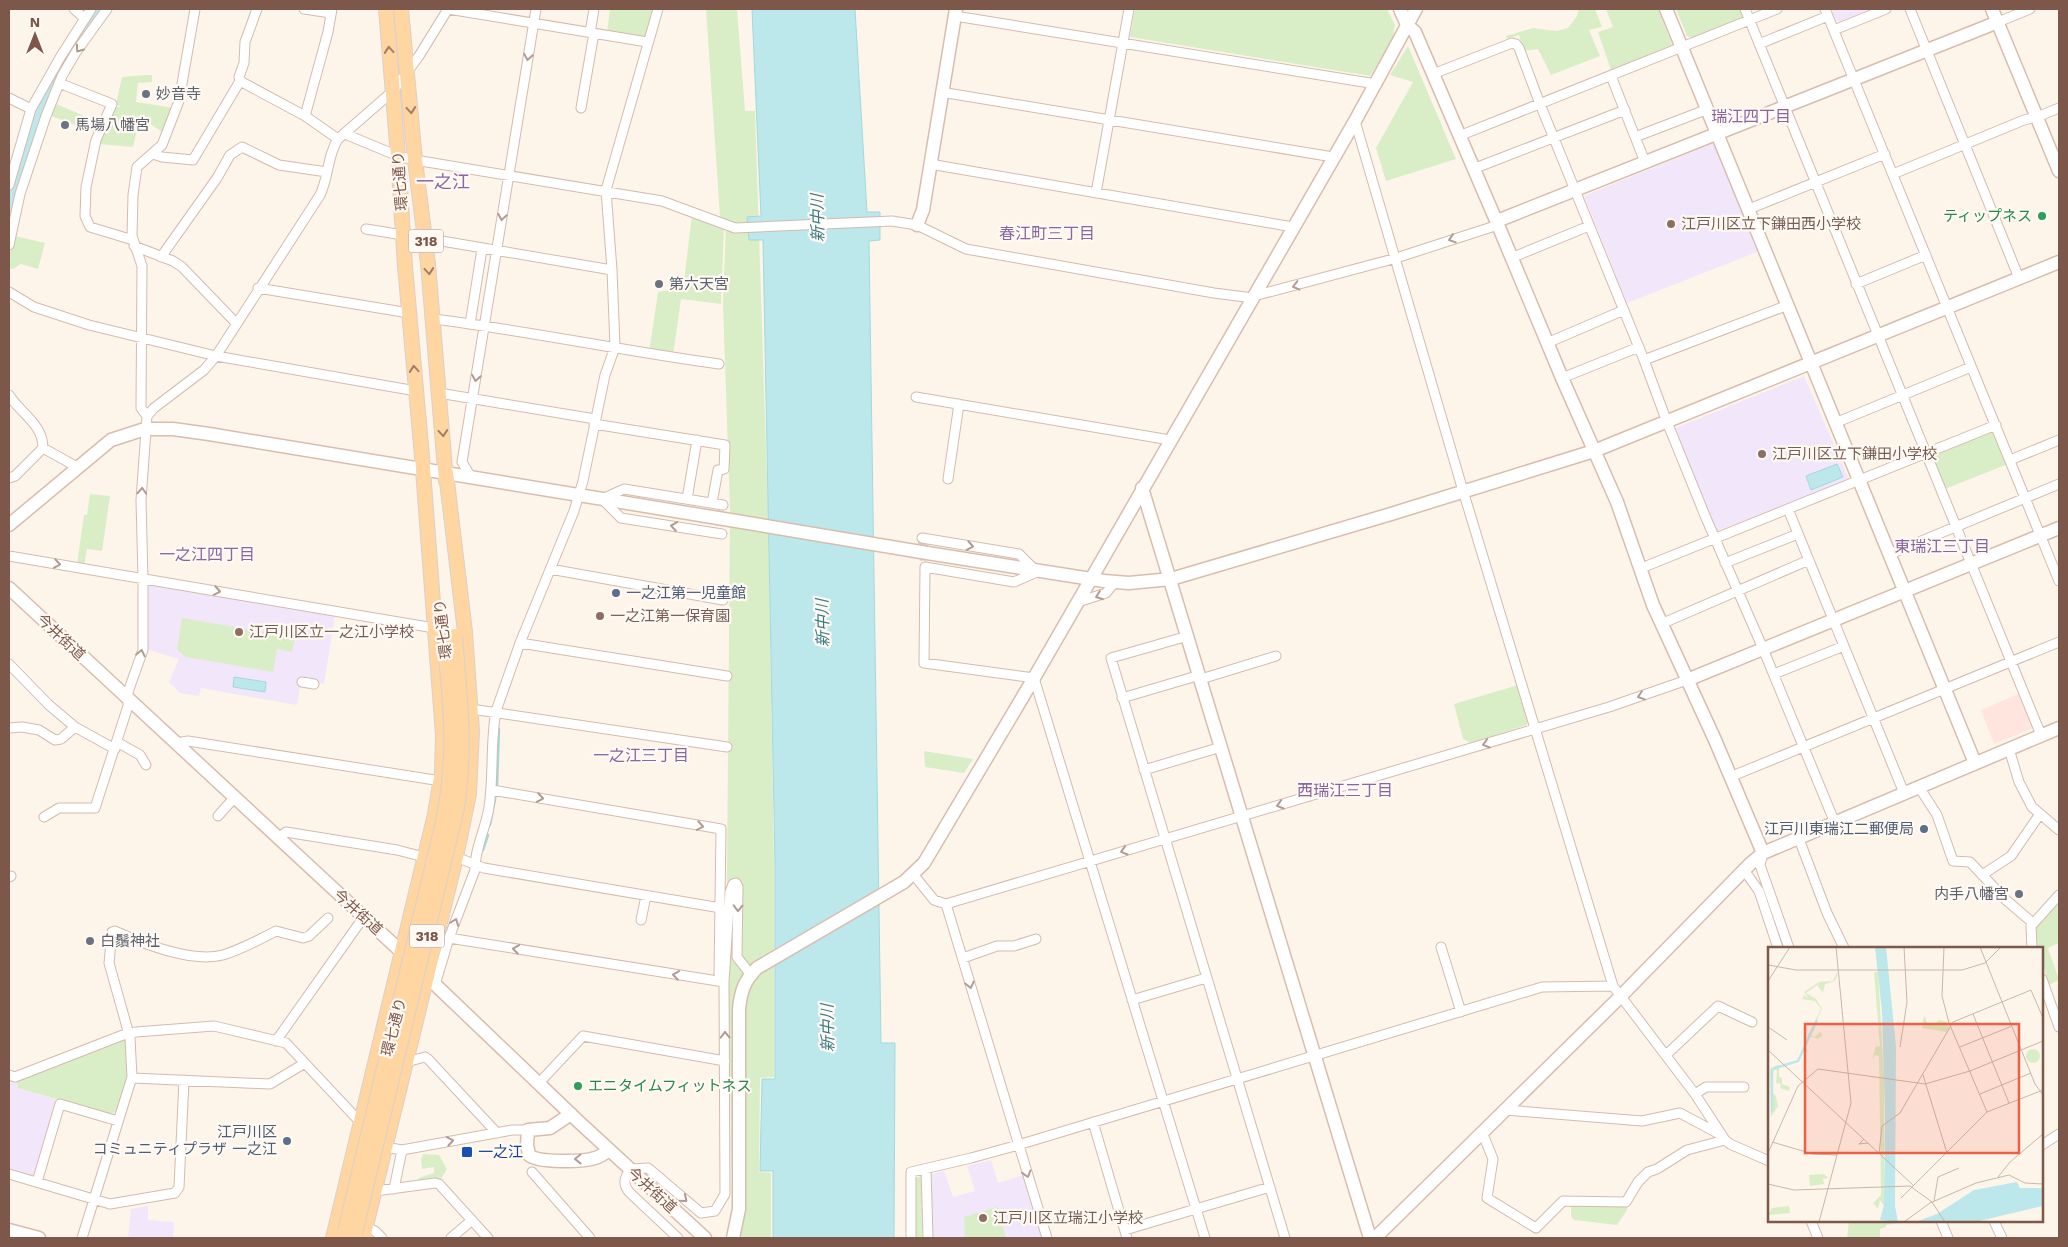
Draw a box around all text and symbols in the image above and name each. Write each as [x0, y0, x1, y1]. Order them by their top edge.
north arrow [10, 10, 60, 60]
text: N [30, 14, 40, 30]
one-way arrow [76, 43, 85, 53]
one-way arrow [384, 46, 395, 54]
one-way arrow [524, 53, 534, 61]
place label: 妙音寺 [156, 85, 201, 103]
marker: 妙音寺 [140, 88, 152, 100]
one-way arrow [405, 106, 416, 114]
district label: 瑞江四丁目 [1711, 107, 1791, 126]
place label: 馬場八幡宮 [75, 116, 150, 134]
marker: 馬場八幡宮 [59, 119, 71, 131]
street label: 環七通り [389, 150, 411, 212]
district label: 一之江 [416, 171, 470, 192]
water label: 新中川 [808, 192, 827, 242]
place label: ティップネス [1943, 207, 2032, 225]
marker: ティップネス [2036, 210, 2048, 222]
one-way arrow [497, 214, 508, 222]
place label: 江戸川区立下鎌田西小学校 [1681, 215, 1861, 233]
marker: 江戸川区立下鎌田西小学校 [1665, 218, 1677, 230]
district label: 春江町三丁目 [999, 224, 1095, 243]
road number: 318 [408, 230, 444, 252]
one-way arrow [1448, 234, 1456, 244]
one-way arrow [423, 267, 434, 275]
place label: 第六天宮 [669, 275, 729, 293]
marker: 第六天宮 [653, 278, 665, 290]
one-way arrow [1292, 280, 1300, 290]
one-way arrow [409, 365, 420, 373]
one-way arrow [471, 373, 481, 382]
one-way arrow [437, 429, 448, 437]
place label: 江戸川区立下鎌田小学校 [1772, 445, 1937, 463]
marker: 江戸川区立下鎌田小学校 [1756, 448, 1768, 460]
one-way arrow [136, 486, 147, 494]
one-way arrow [670, 522, 678, 532]
district label: 東瑞江三丁目 [1894, 537, 1990, 556]
one-way arrow [966, 540, 975, 550]
district label: 一之江四丁目 [159, 545, 255, 564]
one-way arrow [52, 558, 61, 568]
place label: 一之江第一児童館 [626, 584, 746, 602]
one-way arrow [213, 586, 221, 596]
marker: 一之江第一児童館 [610, 587, 622, 599]
one-way arrow [1095, 590, 1104, 600]
water label: 新中川 [813, 597, 832, 647]
street label: 環七通り [430, 598, 456, 660]
place label: 一之江第一保育園 [610, 607, 730, 625]
street label: 今井街道 [33, 610, 89, 664]
marker: 一之江第一保育園 [594, 610, 606, 622]
place label: 江戸川区立一之江小学校 [249, 623, 414, 641]
marker: 江戸川区立一之江小学校 [233, 626, 245, 638]
one-way arrow [135, 648, 145, 657]
one-way arrow [1637, 690, 1646, 700]
one-way arrow [1482, 738, 1490, 748]
district label: 一之江三丁目 [593, 746, 689, 765]
district label: 西瑞江三丁目 [1297, 781, 1393, 800]
one-way arrow [535, 793, 544, 803]
one-way arrow [1276, 799, 1284, 809]
one-way arrow [695, 820, 704, 830]
place label: 江戸川東瑞江二郵便局 [1764, 820, 1914, 838]
marker: 江戸川東瑞江二郵便局 [1918, 823, 1930, 835]
one-way arrow [1120, 845, 1129, 855]
street label: 今井街道 [330, 885, 386, 939]
place label: 内手八幡宮 [1934, 885, 2009, 903]
marker: 内手八幡宮 [2013, 888, 2025, 900]
one-way arrow [732, 904, 743, 912]
one-way arrow [449, 918, 459, 927]
road number: 318 [410, 924, 444, 948]
place label: 白鬚神社 [100, 932, 160, 950]
marker: 白鬚神社 [84, 935, 96, 947]
one-way arrow [511, 945, 520, 955]
inset map [1768, 947, 2043, 1222]
one-way arrow [672, 970, 680, 981]
one-way arrow [964, 980, 975, 989]
street label: 環七通り [378, 996, 410, 1058]
water label: 新中川 [818, 1002, 837, 1052]
one-way arrow [720, 1031, 730, 1038]
place label: エニタイムフィットネス [588, 1077, 752, 1095]
marker: エニタイムフィットネス [572, 1080, 584, 1092]
place label: 江戸川区 コミュニティプラザ 一之江 [93, 1123, 277, 1158]
marker: 江戸川区 コミュニティプラザ 一之江 [281, 1135, 293, 1147]
one-way arrow [446, 1137, 454, 1147]
place label: 一之江 [478, 1143, 523, 1161]
marker: 一之江 [460, 1145, 474, 1159]
one-way arrow [573, 1154, 581, 1165]
street label: 今井街道 [624, 1163, 680, 1217]
one-way arrow [1022, 1169, 1032, 1177]
one-way arrow [679, 1193, 688, 1202]
place label: 江戸川区立瑞江小学校 [993, 1209, 1143, 1227]
marker: 江戸川区立瑞江小学校 [977, 1212, 989, 1224]

